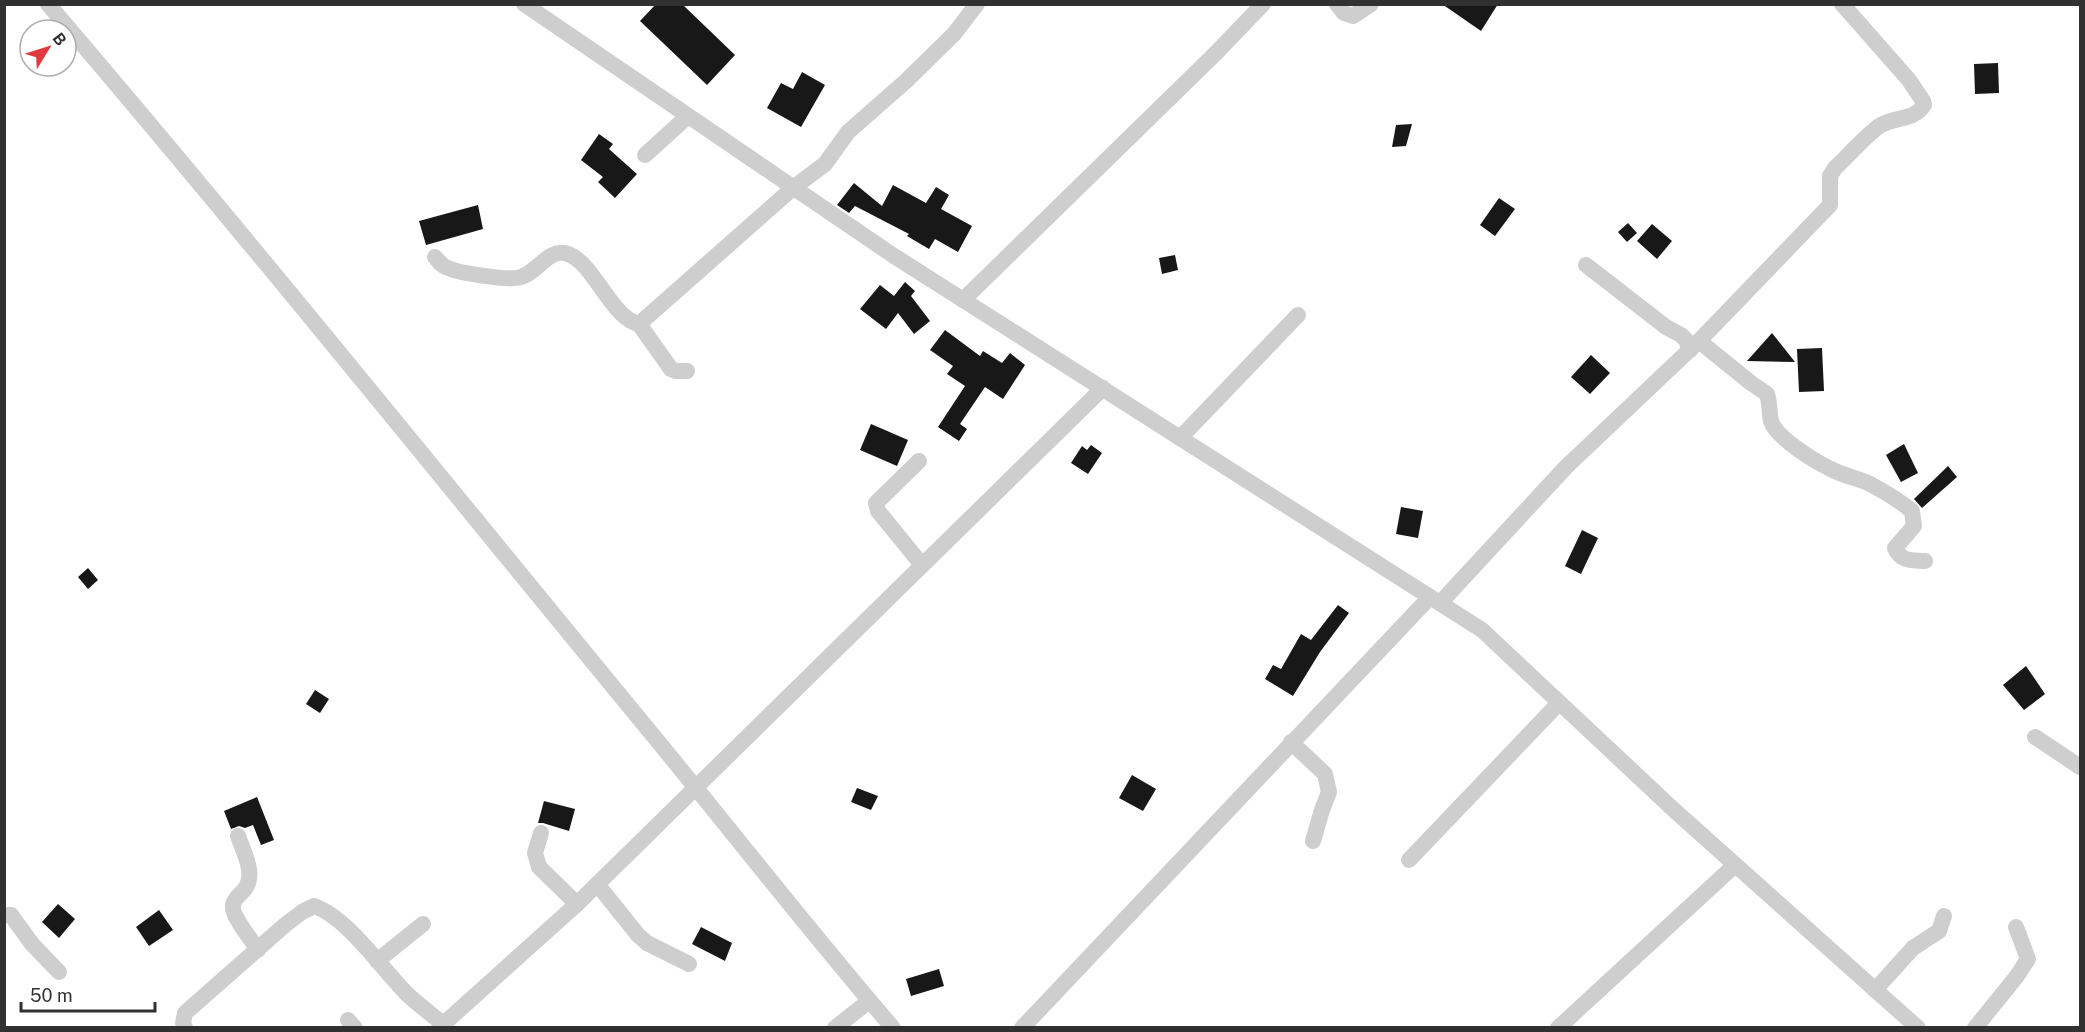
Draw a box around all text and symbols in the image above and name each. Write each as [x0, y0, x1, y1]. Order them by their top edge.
north arrow [18, 18, 78, 78]
text: B [49, 29, 70, 49]
scale bar [21, 975, 154, 1013]
text: 50 m [30, 985, 73, 1006]

